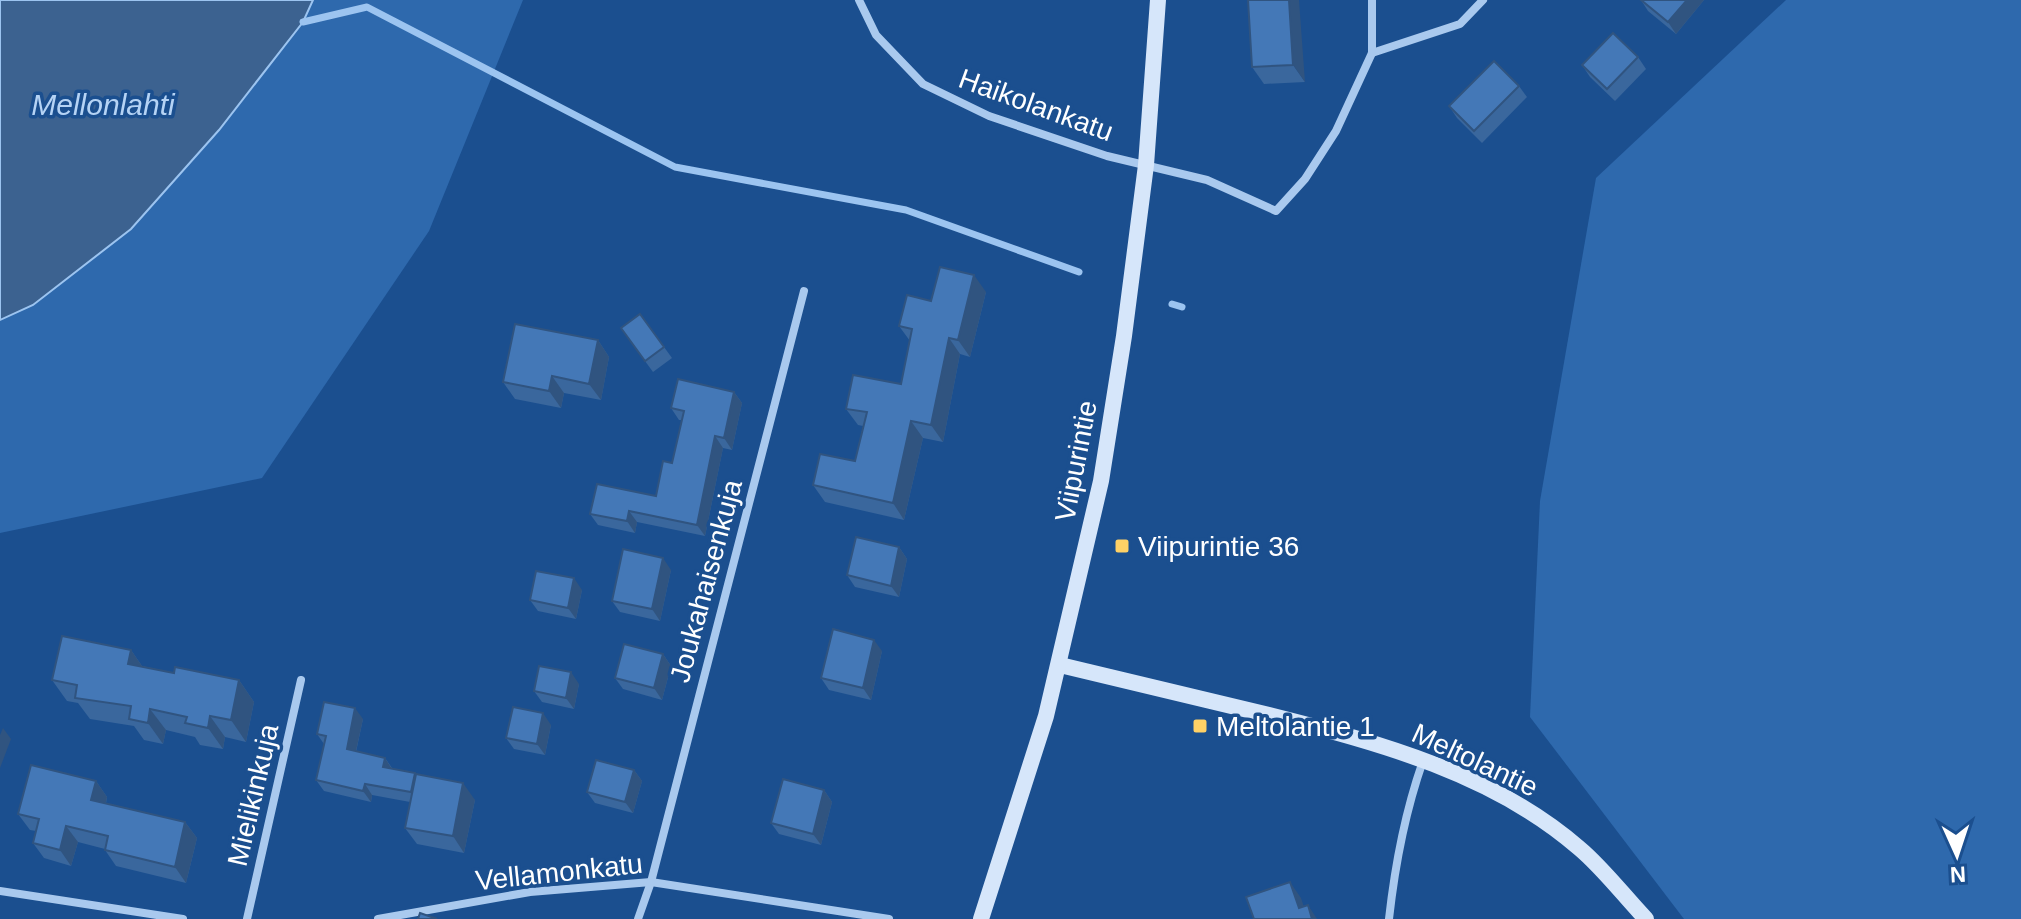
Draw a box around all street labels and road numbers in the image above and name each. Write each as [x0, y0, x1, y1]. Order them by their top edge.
street label: Haikolankatu [955, 63, 1117, 147]
street label: Viipurintie [1049, 398, 1103, 524]
street label: Joukahaisenkuja [664, 476, 748, 686]
street label: Meltolantie [1407, 717, 1543, 803]
street label: Mielikinkuja [222, 721, 284, 869]
street label: Vellamonkatu [474, 848, 644, 896]

